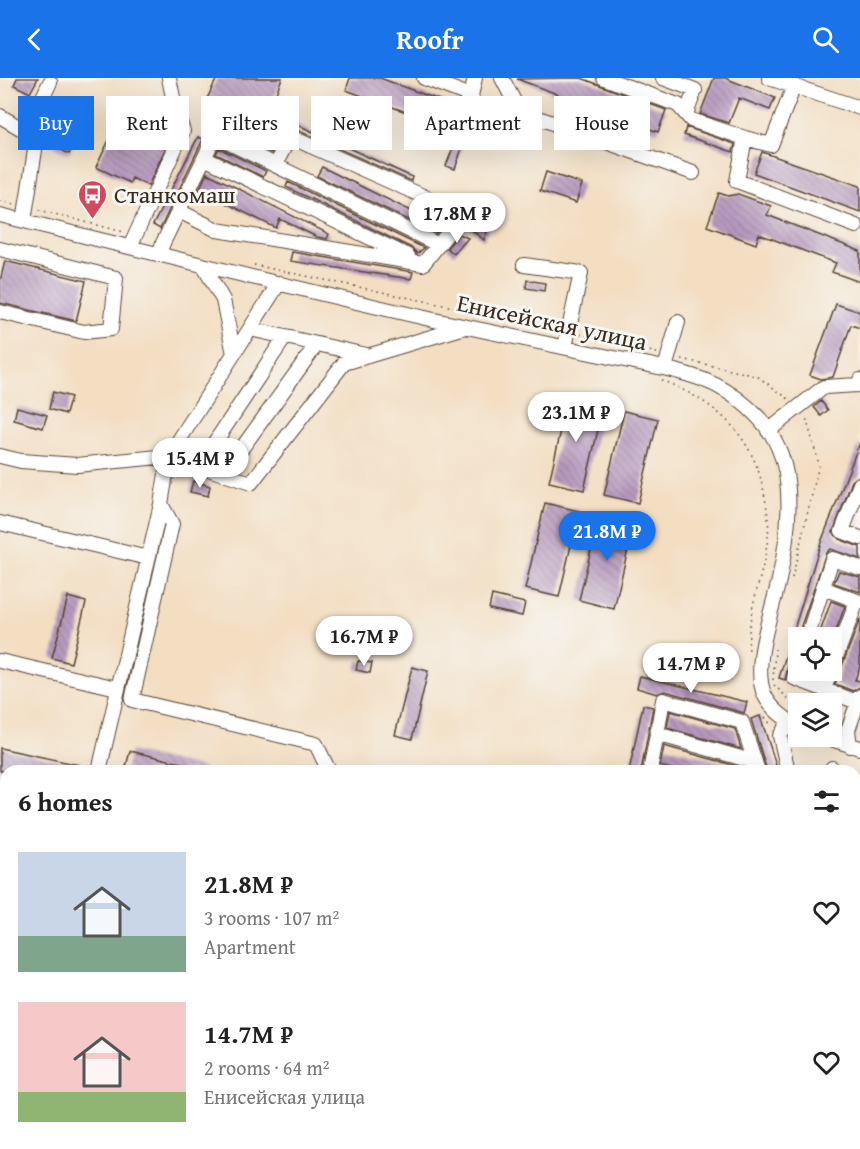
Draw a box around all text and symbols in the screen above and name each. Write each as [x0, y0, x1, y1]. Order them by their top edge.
text: Roofr [396, 19, 464, 59]
icon: back [18, 23, 51, 56]
icon: search [809, 23, 842, 56]
chip: Buy [18, 96, 94, 150]
chip: Rent [106, 96, 189, 150]
chip: Filters [201, 96, 299, 150]
chip: New [311, 96, 392, 150]
chip: Apartment [404, 96, 542, 150]
chip: House [554, 96, 650, 150]
place label: Станкомаш [114, 177, 236, 212]
bus stop icon: Станкомаш [77, 178, 109, 220]
pin: 17.8M ₽ [402, 193, 512, 244]
text: 17.8M ₽ [423, 198, 491, 227]
street label: Енисейская улица [454, 285, 651, 359]
pin: 23.1M ₽ [521, 392, 631, 443]
text: 23.1M ₽ [542, 397, 610, 426]
pin: 15.4M ₽ [145, 438, 255, 489]
text: 15.4M ₽ [166, 443, 234, 472]
pin: 21.8M ₽ [552, 511, 662, 562]
text: 21.8M ₽ [573, 516, 641, 545]
pin: 16.7M ₽ [309, 616, 419, 667]
text: 16.7M ₽ [330, 621, 398, 650]
map controls [788, 627, 842, 747]
button: locate [788, 627, 842, 681]
pin: 14.7M ₽ [636, 643, 746, 694]
text: 14.7M ₽ [657, 648, 725, 677]
button: layers [788, 693, 842, 747]
text: 6 homes [18, 782, 113, 821]
icon: filters [810, 785, 843, 818]
text: 21.8M ₽ [204, 864, 293, 903]
icon: home [66, 876, 138, 948]
icon: heart [810, 896, 843, 929]
text: 3 rooms · 107 m² [204, 903, 339, 932]
text: Apartment [204, 932, 296, 961]
text: 14.7M ₽ [204, 1014, 293, 1053]
icon: home [66, 1026, 138, 1098]
icon: heart [810, 1046, 843, 1079]
text: 2 rooms · 64 m² [204, 1053, 330, 1082]
text: Енисейская улица [204, 1082, 365, 1111]

